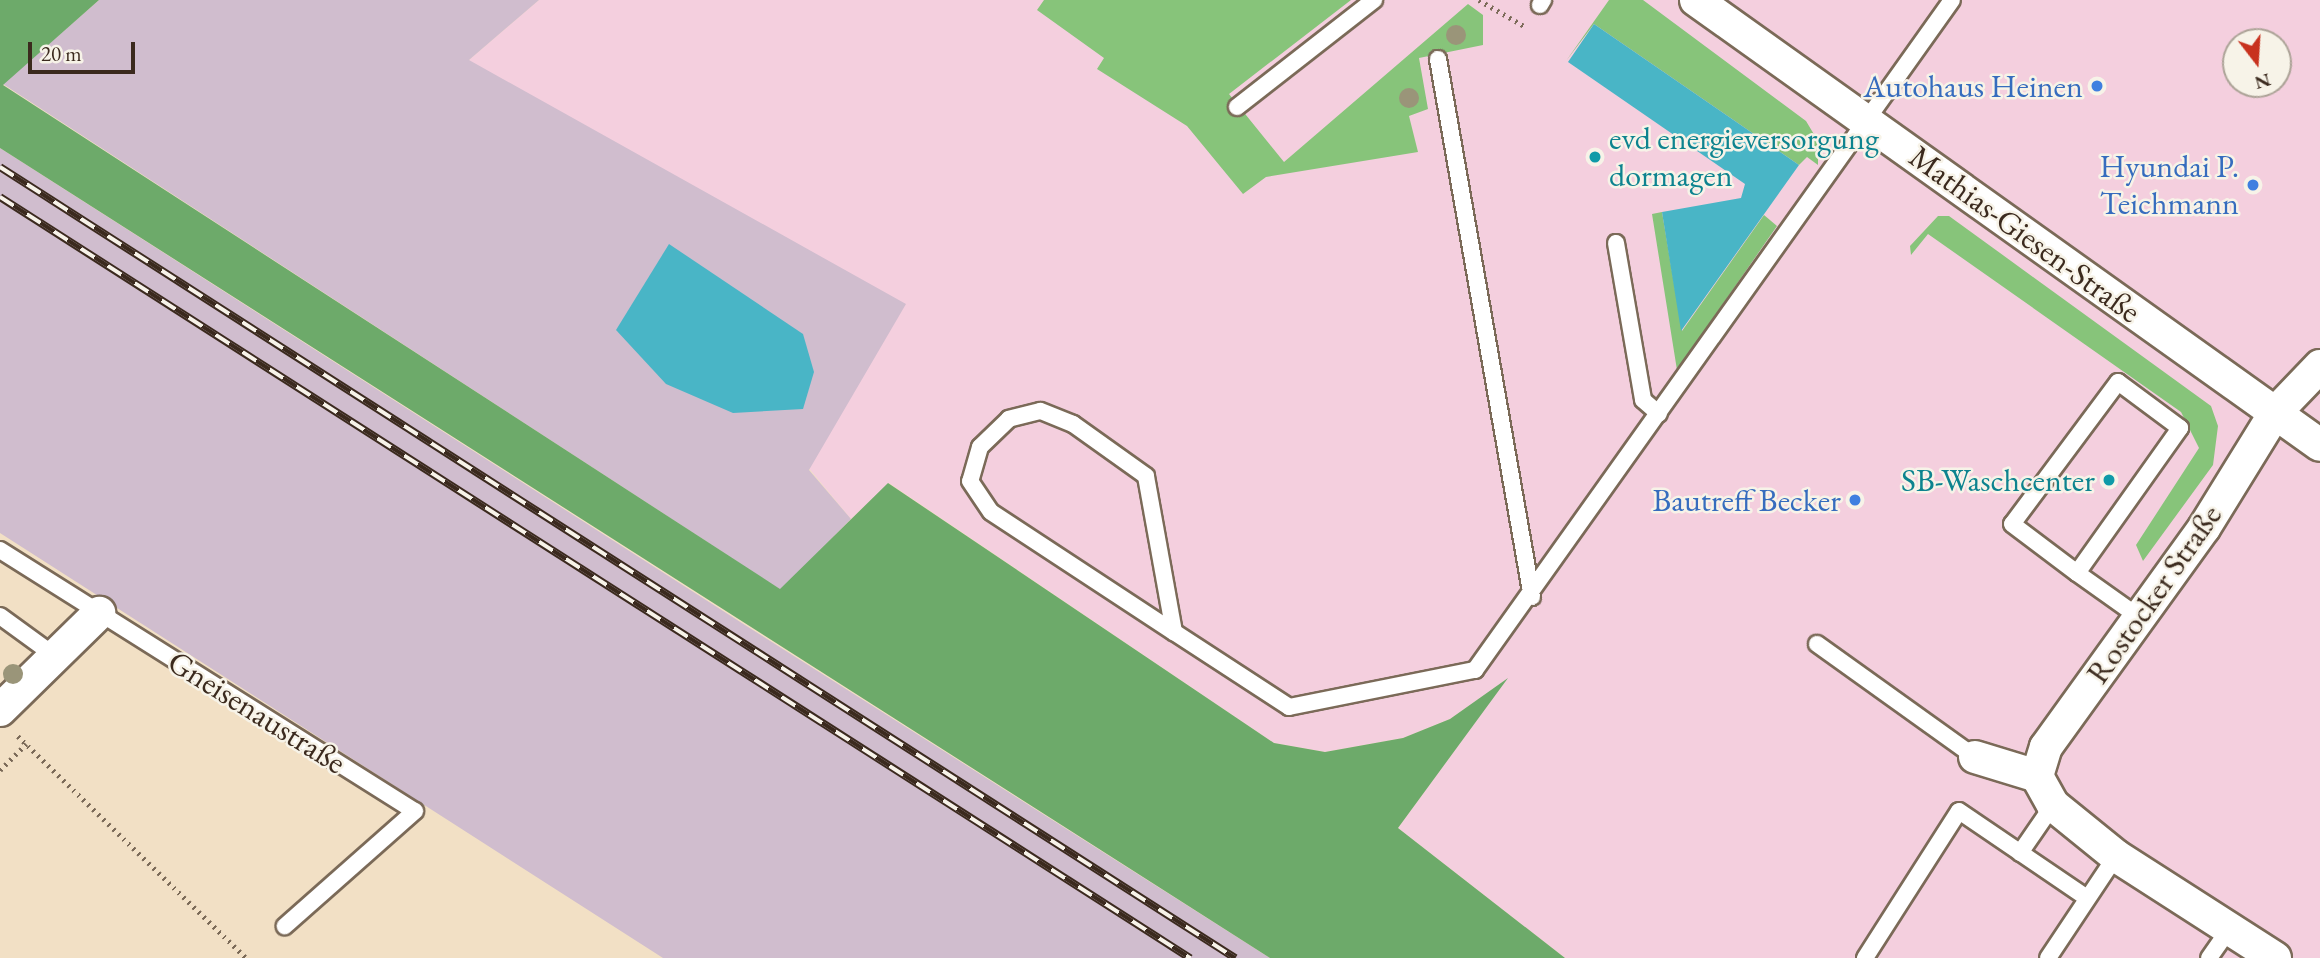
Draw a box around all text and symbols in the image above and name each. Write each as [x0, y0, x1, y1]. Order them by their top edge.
scale bar [32, 28, 138, 72]
north arrow [2222, 28, 2292, 98]
text: 20 m [41, 40, 82, 67]
place label: Autohaus Heinen [1863, 67, 2083, 105]
text: N [2252, 67, 2274, 96]
marker: Autohaus Heinen [2089, 78, 2105, 94]
place label: evd energieversorgung dormagen [1609, 120, 1879, 195]
street label: Mathias-Giesen-Straße [1902, 137, 2148, 331]
place label: Hyundai P. Teichmann [2099, 148, 2239, 223]
marker: evd energieversorgung dormagen [1587, 149, 1603, 165]
marker: Hyundai P. Teichmann [2245, 177, 2261, 193]
place label: SB-Waschcenter [1901, 461, 2095, 499]
marker: SB-Waschcenter [2101, 472, 2117, 488]
place label: Bautreff Becker [1652, 481, 1841, 519]
marker: Bautreff Becker [1847, 492, 1863, 508]
street label: Rostocker Straße [2078, 497, 2230, 691]
street label: Gneisenaustraße [161, 642, 353, 782]

